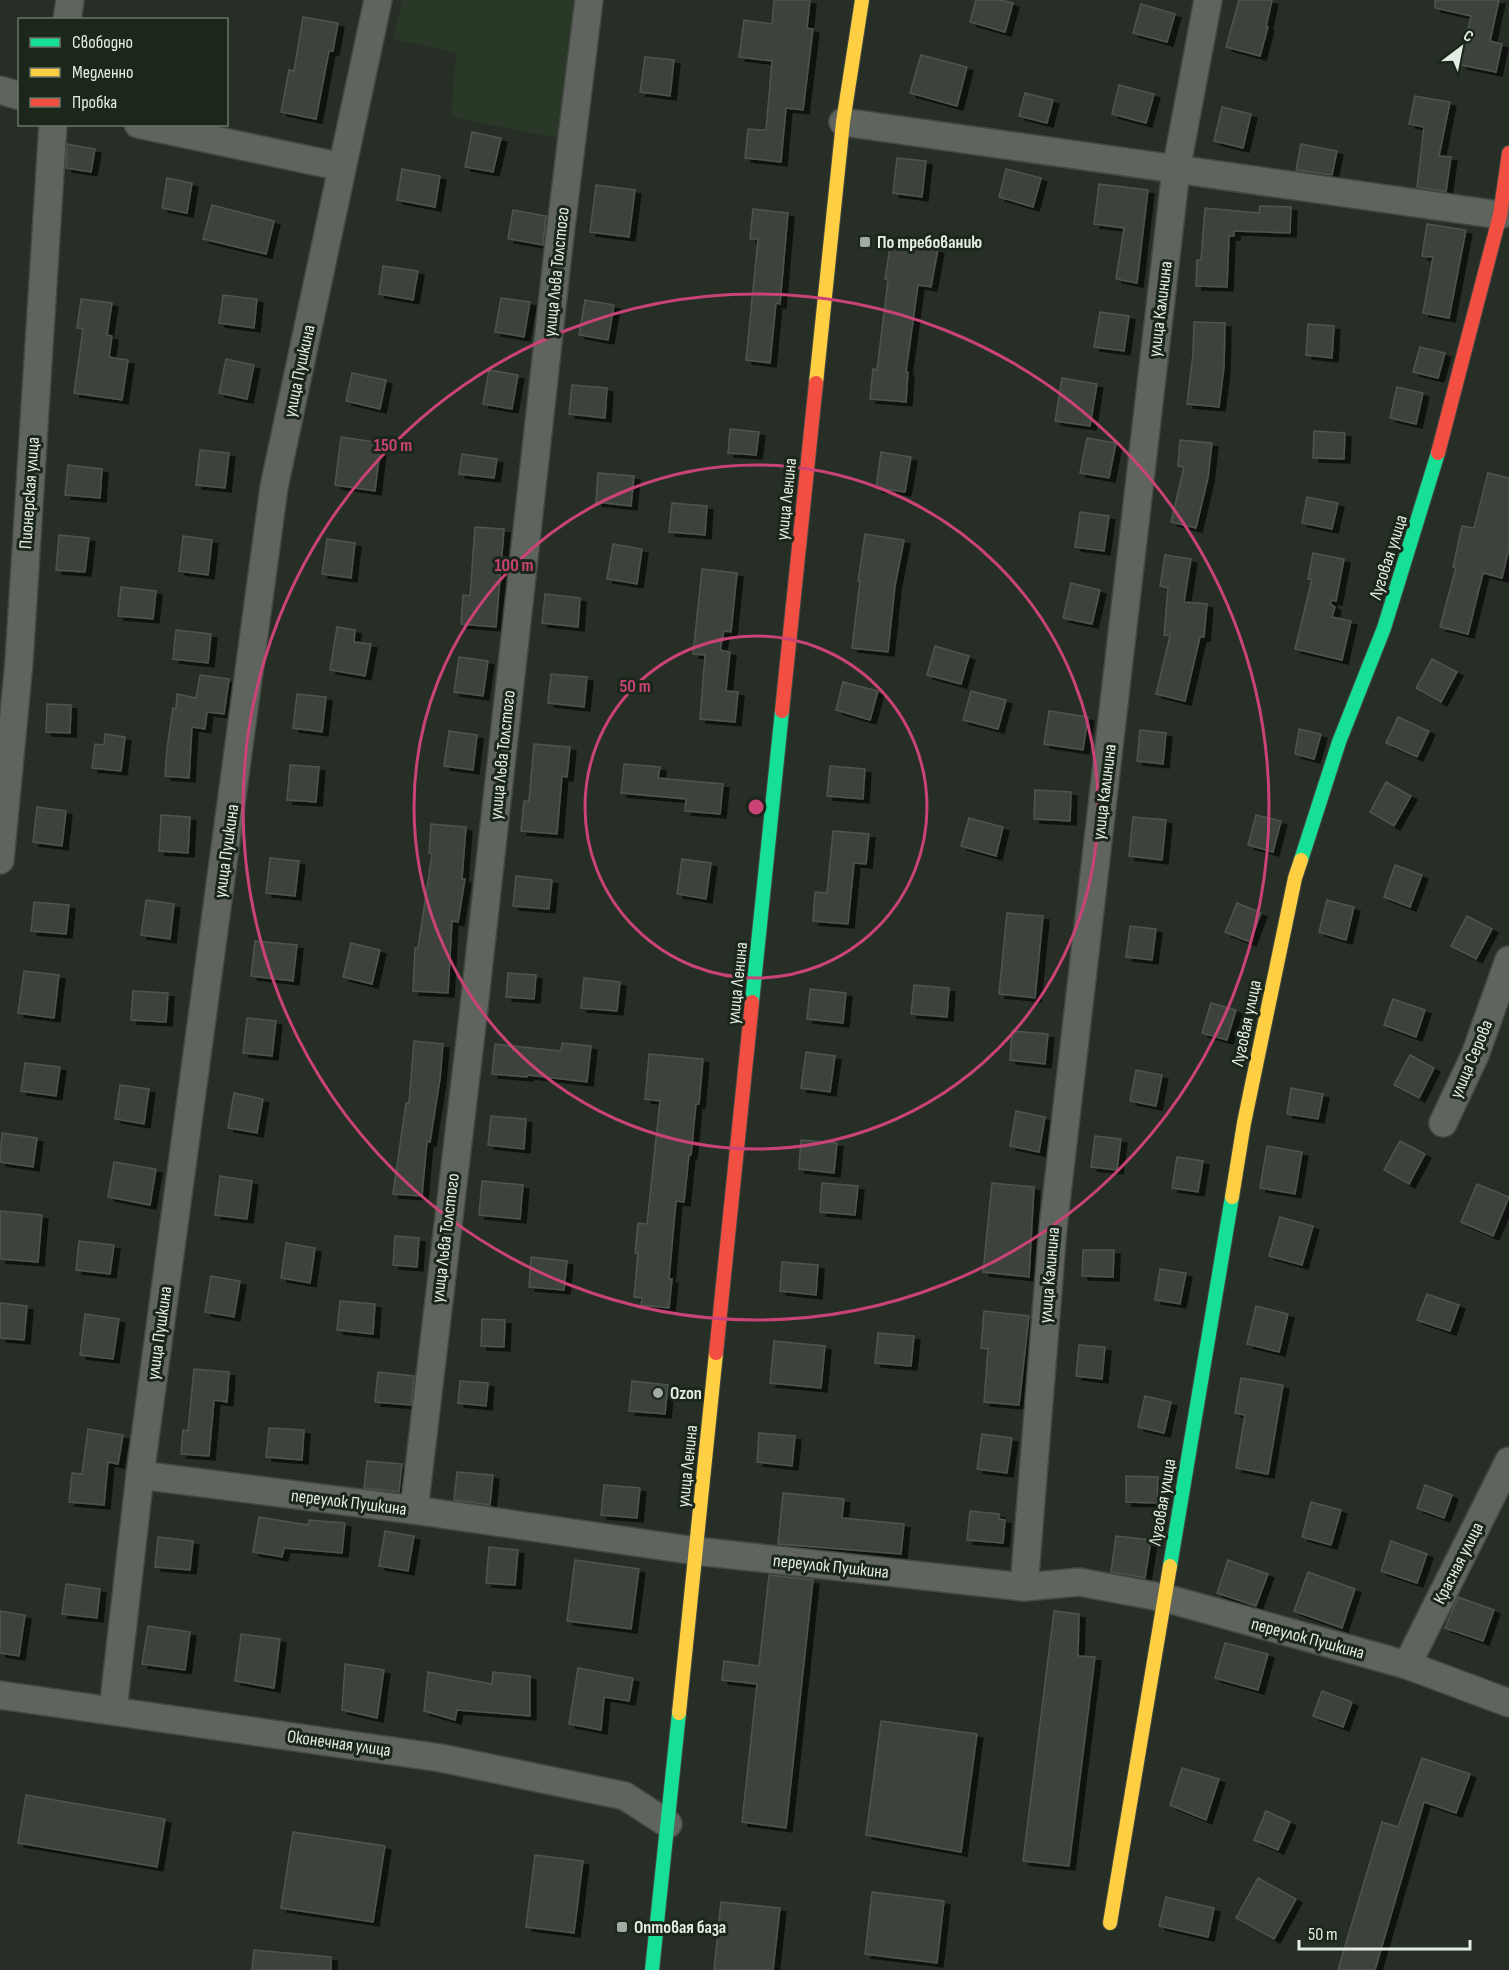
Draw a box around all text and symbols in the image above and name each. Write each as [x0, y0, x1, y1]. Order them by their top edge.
legend [18, 18, 228, 126]
north arrow [1431, 18, 1491, 78]
text: С [1460, 26, 1477, 47]
text: Свободно [72, 32, 133, 53]
text: Медленно [72, 62, 134, 83]
text: Пробка [72, 92, 117, 113]
street label: улица Льва Толстого [539, 206, 574, 338]
place label: По требованию [877, 232, 982, 253]
marker: По требованию [858, 235, 872, 249]
street label: улица Калинина [1144, 260, 1177, 358]
street label: улица Пушкина [279, 323, 320, 419]
text: 150 m [374, 435, 412, 456]
street label: Пионерская улица [15, 436, 44, 550]
street label: улица Ленина [772, 457, 801, 541]
street label: Луговая улица [1365, 512, 1412, 603]
text: 100 m [495, 555, 534, 576]
text: 50 m [619, 676, 651, 697]
street label: улица Льва Толстого [485, 689, 520, 821]
street label: улица Калинина [1088, 743, 1121, 841]
centre of rings [746, 797, 766, 817]
street label: улица Пушкина [210, 803, 243, 899]
street label: улица Ленина [723, 941, 752, 1025]
street label: Луговая улица [1227, 978, 1266, 1069]
street label: улица Серова [1446, 1017, 1497, 1102]
street label: улица Льва Толстого [427, 1172, 464, 1304]
street label: улица Калинина [1035, 1226, 1064, 1324]
street label: улица Пушкина [143, 1285, 176, 1381]
place label: Ozon [670, 1383, 702, 1404]
marker: Ozon [651, 1386, 665, 1400]
street label: улица Ленина [673, 1424, 702, 1508]
street label: Луговая улица [1144, 1457, 1180, 1548]
street label: переулок Пушкина [290, 1485, 408, 1520]
street label: Красная улица [1429, 1519, 1488, 1608]
street label: переулок Пушкина [772, 1550, 890, 1583]
street label: переулок Пушкина [1249, 1613, 1367, 1664]
street label: Оконечная улица [286, 1726, 392, 1761]
scale bar [1299, 1913, 1470, 1951]
place label: Оптовая база [634, 1917, 726, 1938]
marker: Оптовая база [615, 1920, 629, 1934]
text: 50 m [1308, 1924, 1338, 1945]

